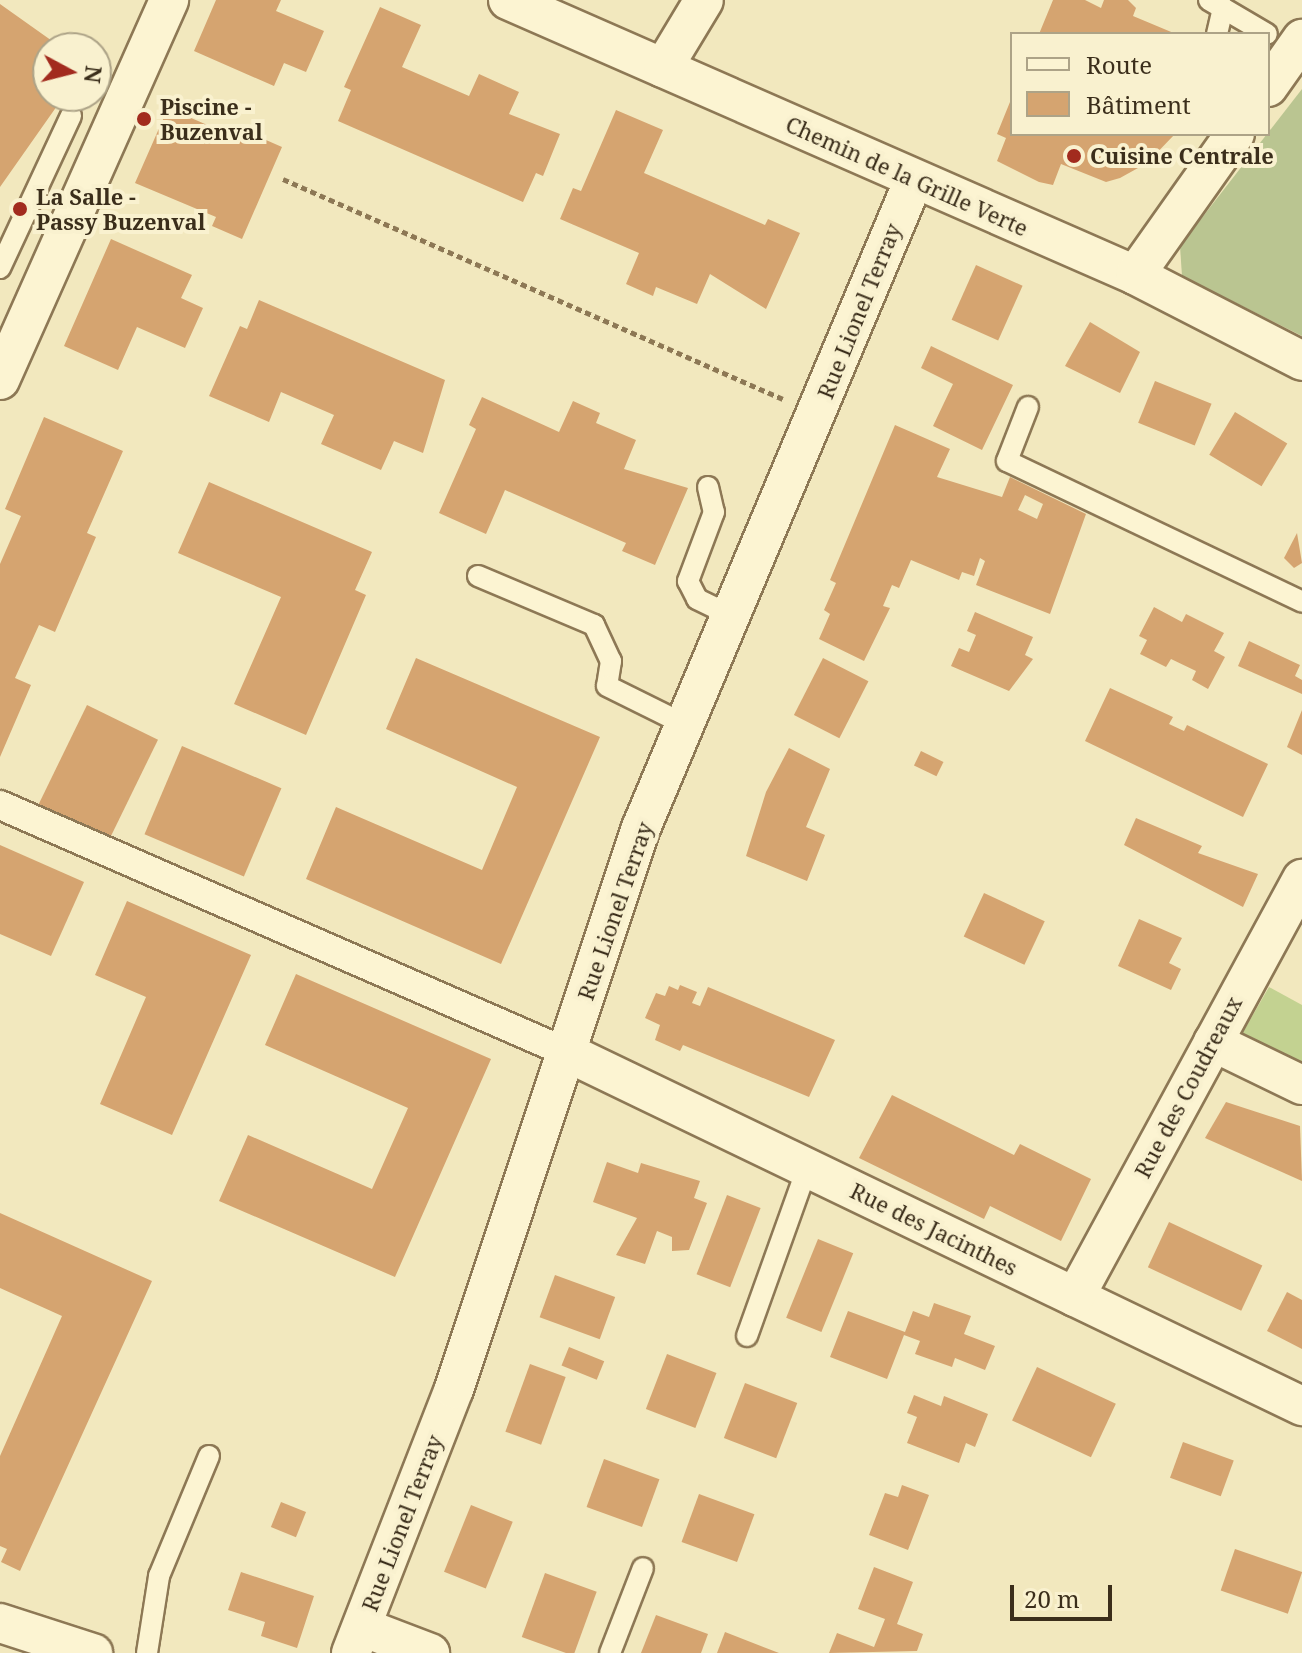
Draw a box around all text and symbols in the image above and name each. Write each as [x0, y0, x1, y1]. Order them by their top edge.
north arrow [32, 32, 112, 112]
legend [1010, 32, 1270, 136]
text: Route [1086, 48, 1152, 81]
text: N [78, 64, 110, 85]
text: Bâtiment [1086, 88, 1191, 121]
place label: Piscine - Buzenval [160, 93, 263, 144]
marker: Piscine - Buzenval [135, 110, 153, 128]
street label: Chemin de la Grille Verte [782, 111, 1032, 241]
place label: Cuisine Centrale [1090, 143, 1274, 169]
marker: Cuisine Centrale [1065, 147, 1083, 165]
place label: La Salle - Passy Buzenval [36, 183, 205, 234]
marker: La Salle - Passy Buzenval [11, 200, 29, 218]
street label: Rue Lionel Terray [812, 220, 906, 402]
street label: Rue Lionel Terray [572, 818, 658, 1004]
street label: Rue des Coudreaux [1129, 992, 1247, 1182]
street label: Rue des Jacinthes [846, 1177, 1022, 1281]
street label: Rue Lionel Terray [356, 1431, 448, 1615]
scale bar [1014, 1569, 1116, 1619]
text: 20 m [1024, 1582, 1080, 1615]

